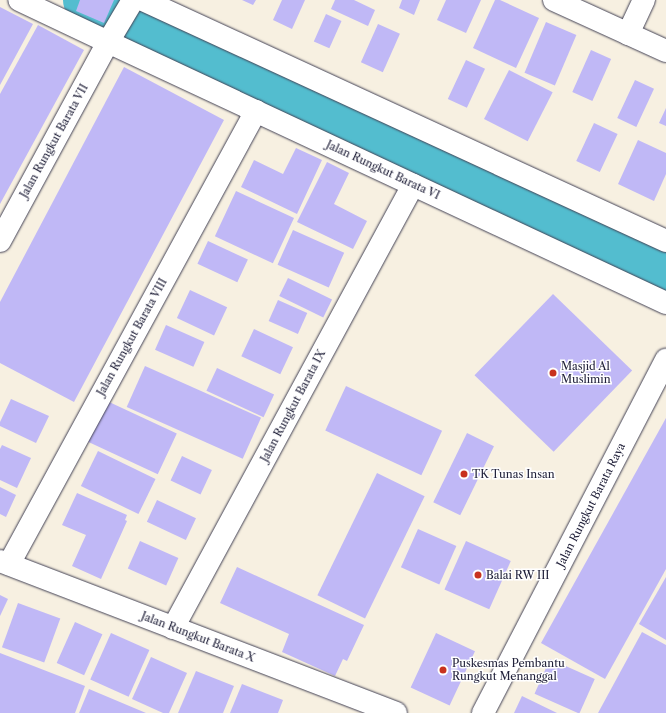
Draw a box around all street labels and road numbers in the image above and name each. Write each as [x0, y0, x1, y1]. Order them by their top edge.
street label: Jalan Rungkut Barata VII [17, 82, 91, 200]
street label: Jalan Rungkut Barata VI [324, 138, 442, 202]
street label: Jalan Rungkut Barata VIII [94, 276, 170, 398]
street label: Jalan Rungkut Barata IX [258, 348, 328, 464]
street label: Jalan Rungkut Barata Raya [554, 441, 628, 569]
street label: Jalan Rungkut Barata X [139, 609, 257, 665]

